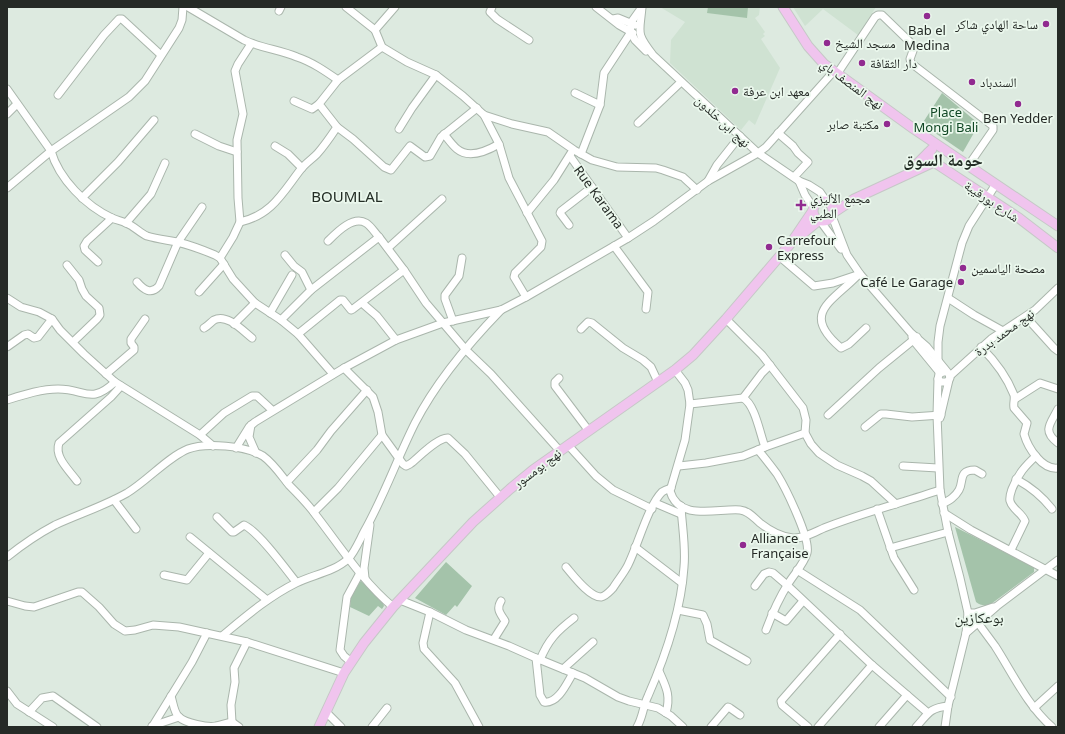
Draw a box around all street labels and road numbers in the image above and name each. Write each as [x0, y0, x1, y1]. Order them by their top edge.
street label: نهج المنصف باي [815, 54, 887, 115]
street label: نهج ابن خلدون [691, 91, 755, 152]
street label: Rue Karama [570, 162, 628, 232]
street label: شارع بورقيبة [960, 176, 1023, 227]
street label: نهج محمد بدرة [970, 304, 1038, 361]
street label: نهج بومسور [508, 444, 565, 493]

